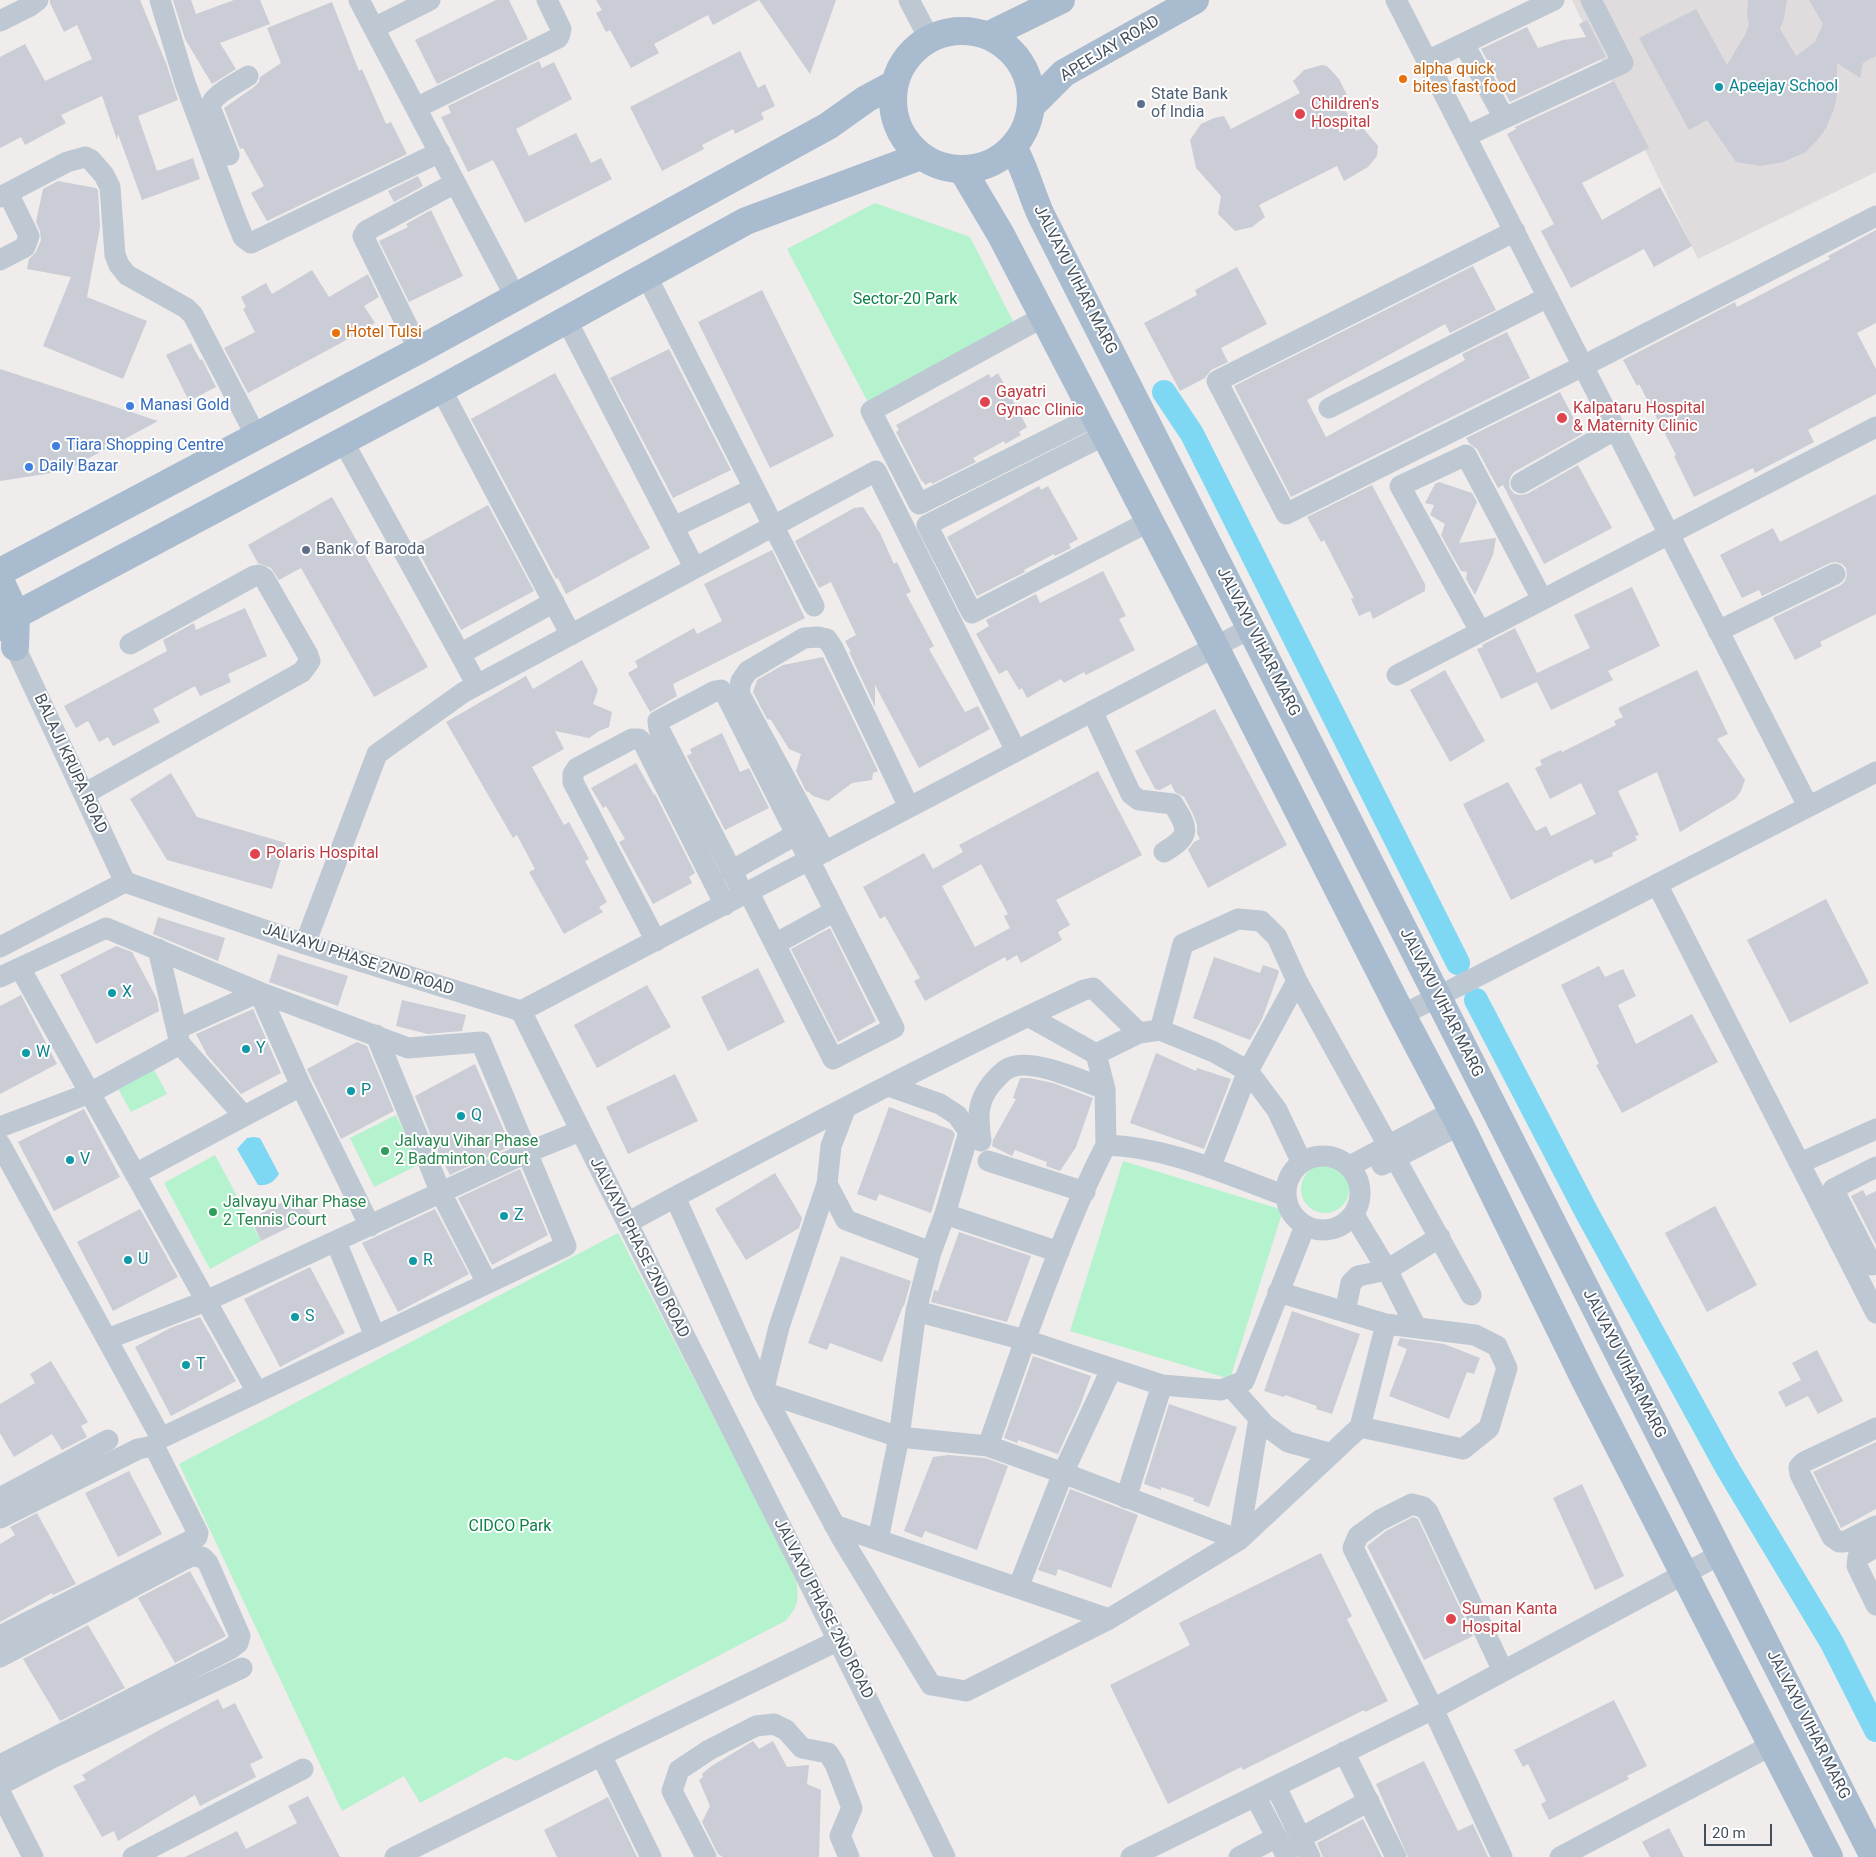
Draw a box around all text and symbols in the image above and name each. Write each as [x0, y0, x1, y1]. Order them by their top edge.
street label: APEEJAY ROAD [1057, 12, 1163, 86]
place label: alpha quick bites fast food [1413, 60, 1516, 98]
marker: alpha quick bites fast food [1397, 73, 1409, 85]
place label: Apeejay School [1729, 77, 1838, 97]
marker: Apeejay School [1713, 81, 1725, 93]
place label: State Bank of India [1151, 85, 1228, 123]
place label: Children's Hospital [1311, 95, 1379, 133]
marker: State Bank of India [1135, 98, 1147, 110]
marker: Children's Hospital [1293, 107, 1307, 121]
street label: JALVAYU VIHAR MARG [1029, 202, 1121, 358]
park label: Sector-20 Park [853, 290, 957, 310]
place label: Hotel Tulsi [346, 323, 422, 343]
marker: Hotel Tulsi [330, 327, 342, 339]
place label: Gayatri Gynac Clinic [996, 383, 1084, 421]
marker: Gayatri Gynac Clinic [978, 395, 992, 409]
place label: Manasi Gold [140, 396, 229, 416]
place label: Kalpataru Hospital & Maternity Clinic [1573, 399, 1705, 437]
marker: Manasi Gold [124, 400, 136, 412]
marker: Kalpataru Hospital & Maternity Clinic [1555, 411, 1569, 425]
place label: Tiara Shopping Centre [66, 436, 224, 456]
marker: Tiara Shopping Centre [50, 440, 62, 452]
place label: Daily Bazar [39, 457, 118, 477]
marker: Daily Bazar [23, 461, 35, 473]
place label: Bank of Baroda [316, 540, 425, 560]
marker: Bank of Baroda [300, 544, 312, 556]
street label: JALVAYU VIHAR MARG [1212, 564, 1304, 720]
street label: BALAJI KRUPA ROAD [29, 691, 111, 837]
place label: Polaris Hospital [266, 844, 379, 864]
marker: Polaris Hospital [248, 847, 262, 861]
street label: JALVAYU PHASE 2ND ROAD [260, 920, 456, 1000]
street label: JALVAYU VIHAR MARG [1395, 925, 1487, 1081]
place label: X [122, 983, 132, 1003]
marker: X [106, 987, 118, 999]
place label: Y [256, 1039, 266, 1059]
place label: W [36, 1043, 50, 1063]
marker: Y [240, 1043, 252, 1055]
marker: W [20, 1047, 32, 1059]
place label: P [361, 1081, 371, 1101]
marker: P [345, 1085, 357, 1097]
place label: Q [471, 1106, 482, 1126]
marker: Q [455, 1110, 467, 1122]
place label: Jalvayu Vihar Phase 2 Badminton Court [395, 1132, 538, 1170]
marker: Jalvayu Vihar Phase 2 Badminton Court [379, 1145, 391, 1157]
place label: V [80, 1150, 90, 1170]
marker: V [64, 1154, 76, 1166]
street label: JALVAYU PHASE 2ND ROAD [585, 1155, 693, 1341]
place label: Jalvayu Vihar Phase 2 Tennis Court [223, 1193, 366, 1231]
marker: Jalvayu Vihar Phase 2 Tennis Court [207, 1206, 219, 1218]
place label: Z [514, 1206, 524, 1226]
marker: Z [498, 1210, 510, 1222]
place label: U [138, 1250, 148, 1270]
place label: R [423, 1251, 433, 1271]
marker: U [122, 1254, 134, 1266]
marker: R [407, 1255, 419, 1267]
street label: JALVAYU VIHAR MARG [1578, 1286, 1670, 1442]
place label: S [305, 1307, 314, 1327]
marker: S [289, 1311, 301, 1323]
place label: T [196, 1355, 206, 1375]
marker: T [180, 1359, 192, 1371]
street label: JALVAYU PHASE 2ND ROAD [769, 1516, 877, 1702]
park label: CIDCO Park [469, 1517, 551, 1537]
place label: Suman Kanta Hospital [1462, 1600, 1557, 1638]
marker: Suman Kanta Hospital [1444, 1612, 1458, 1626]
street label: JALVAYU VIHAR MARG [1762, 1647, 1854, 1803]
scale bar [1706, 1814, 1774, 1846]
text: 20 m [1712, 1824, 1746, 1842]

